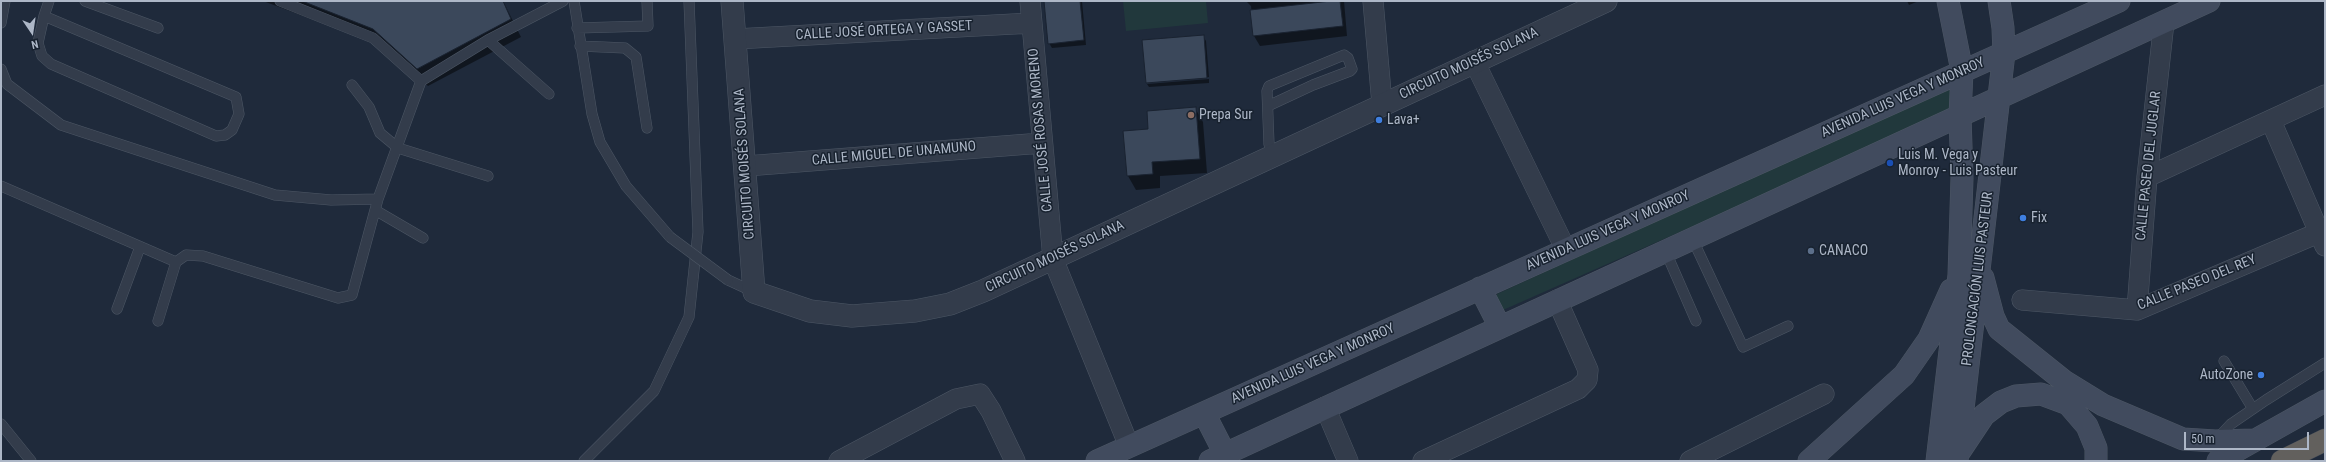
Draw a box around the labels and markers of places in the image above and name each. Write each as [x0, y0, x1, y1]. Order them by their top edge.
place label: Prepa Sur [1199, 107, 1253, 123]
marker: Prepa Sur [1186, 110, 1196, 120]
place label: Lava+ [1387, 112, 1420, 128]
marker: Lava+ [1374, 115, 1384, 125]
place label: Luis M. Vega y Monroy - Luis Pasteur [1898, 147, 2018, 180]
marker: Luis M. Vega y Monroy - Luis Pasteur [1885, 158, 1895, 168]
place label: Fix [2031, 210, 2047, 226]
marker: Fix [2018, 213, 2028, 223]
place label: CANACO [1819, 243, 1868, 259]
marker: CANACO [1806, 246, 1816, 256]
place label: AutoZone [2200, 367, 2253, 383]
marker: AutoZone [2256, 370, 2266, 380]

